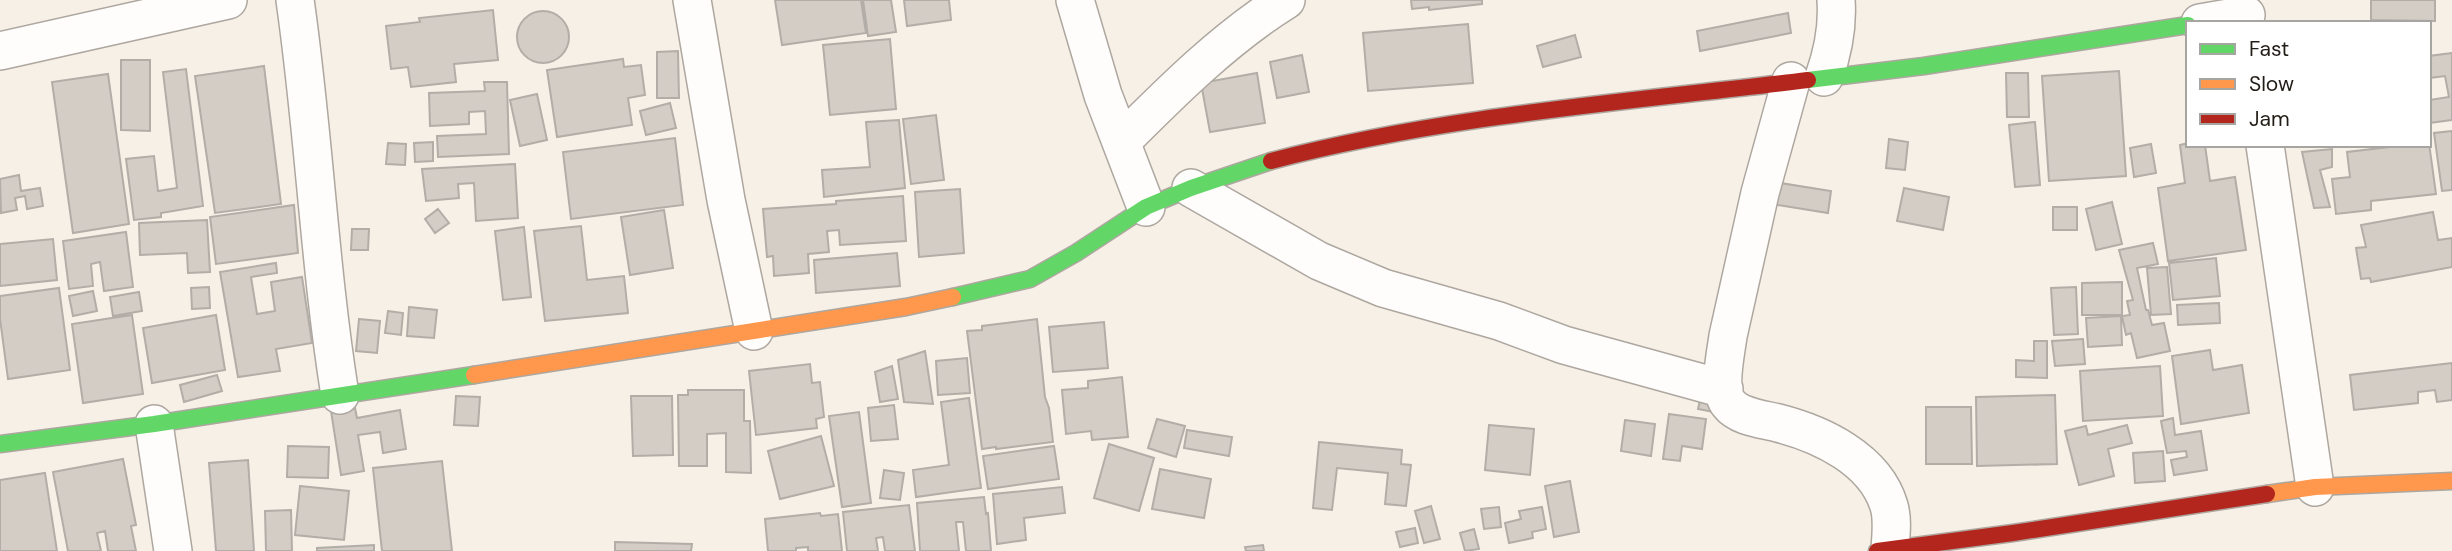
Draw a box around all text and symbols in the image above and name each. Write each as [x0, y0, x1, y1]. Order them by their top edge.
legend [2186, 21, 2431, 147]
text: Fast [2249, 35, 2289, 63]
text: Slow [2249, 70, 2294, 98]
text: Jam [2249, 105, 2290, 133]

